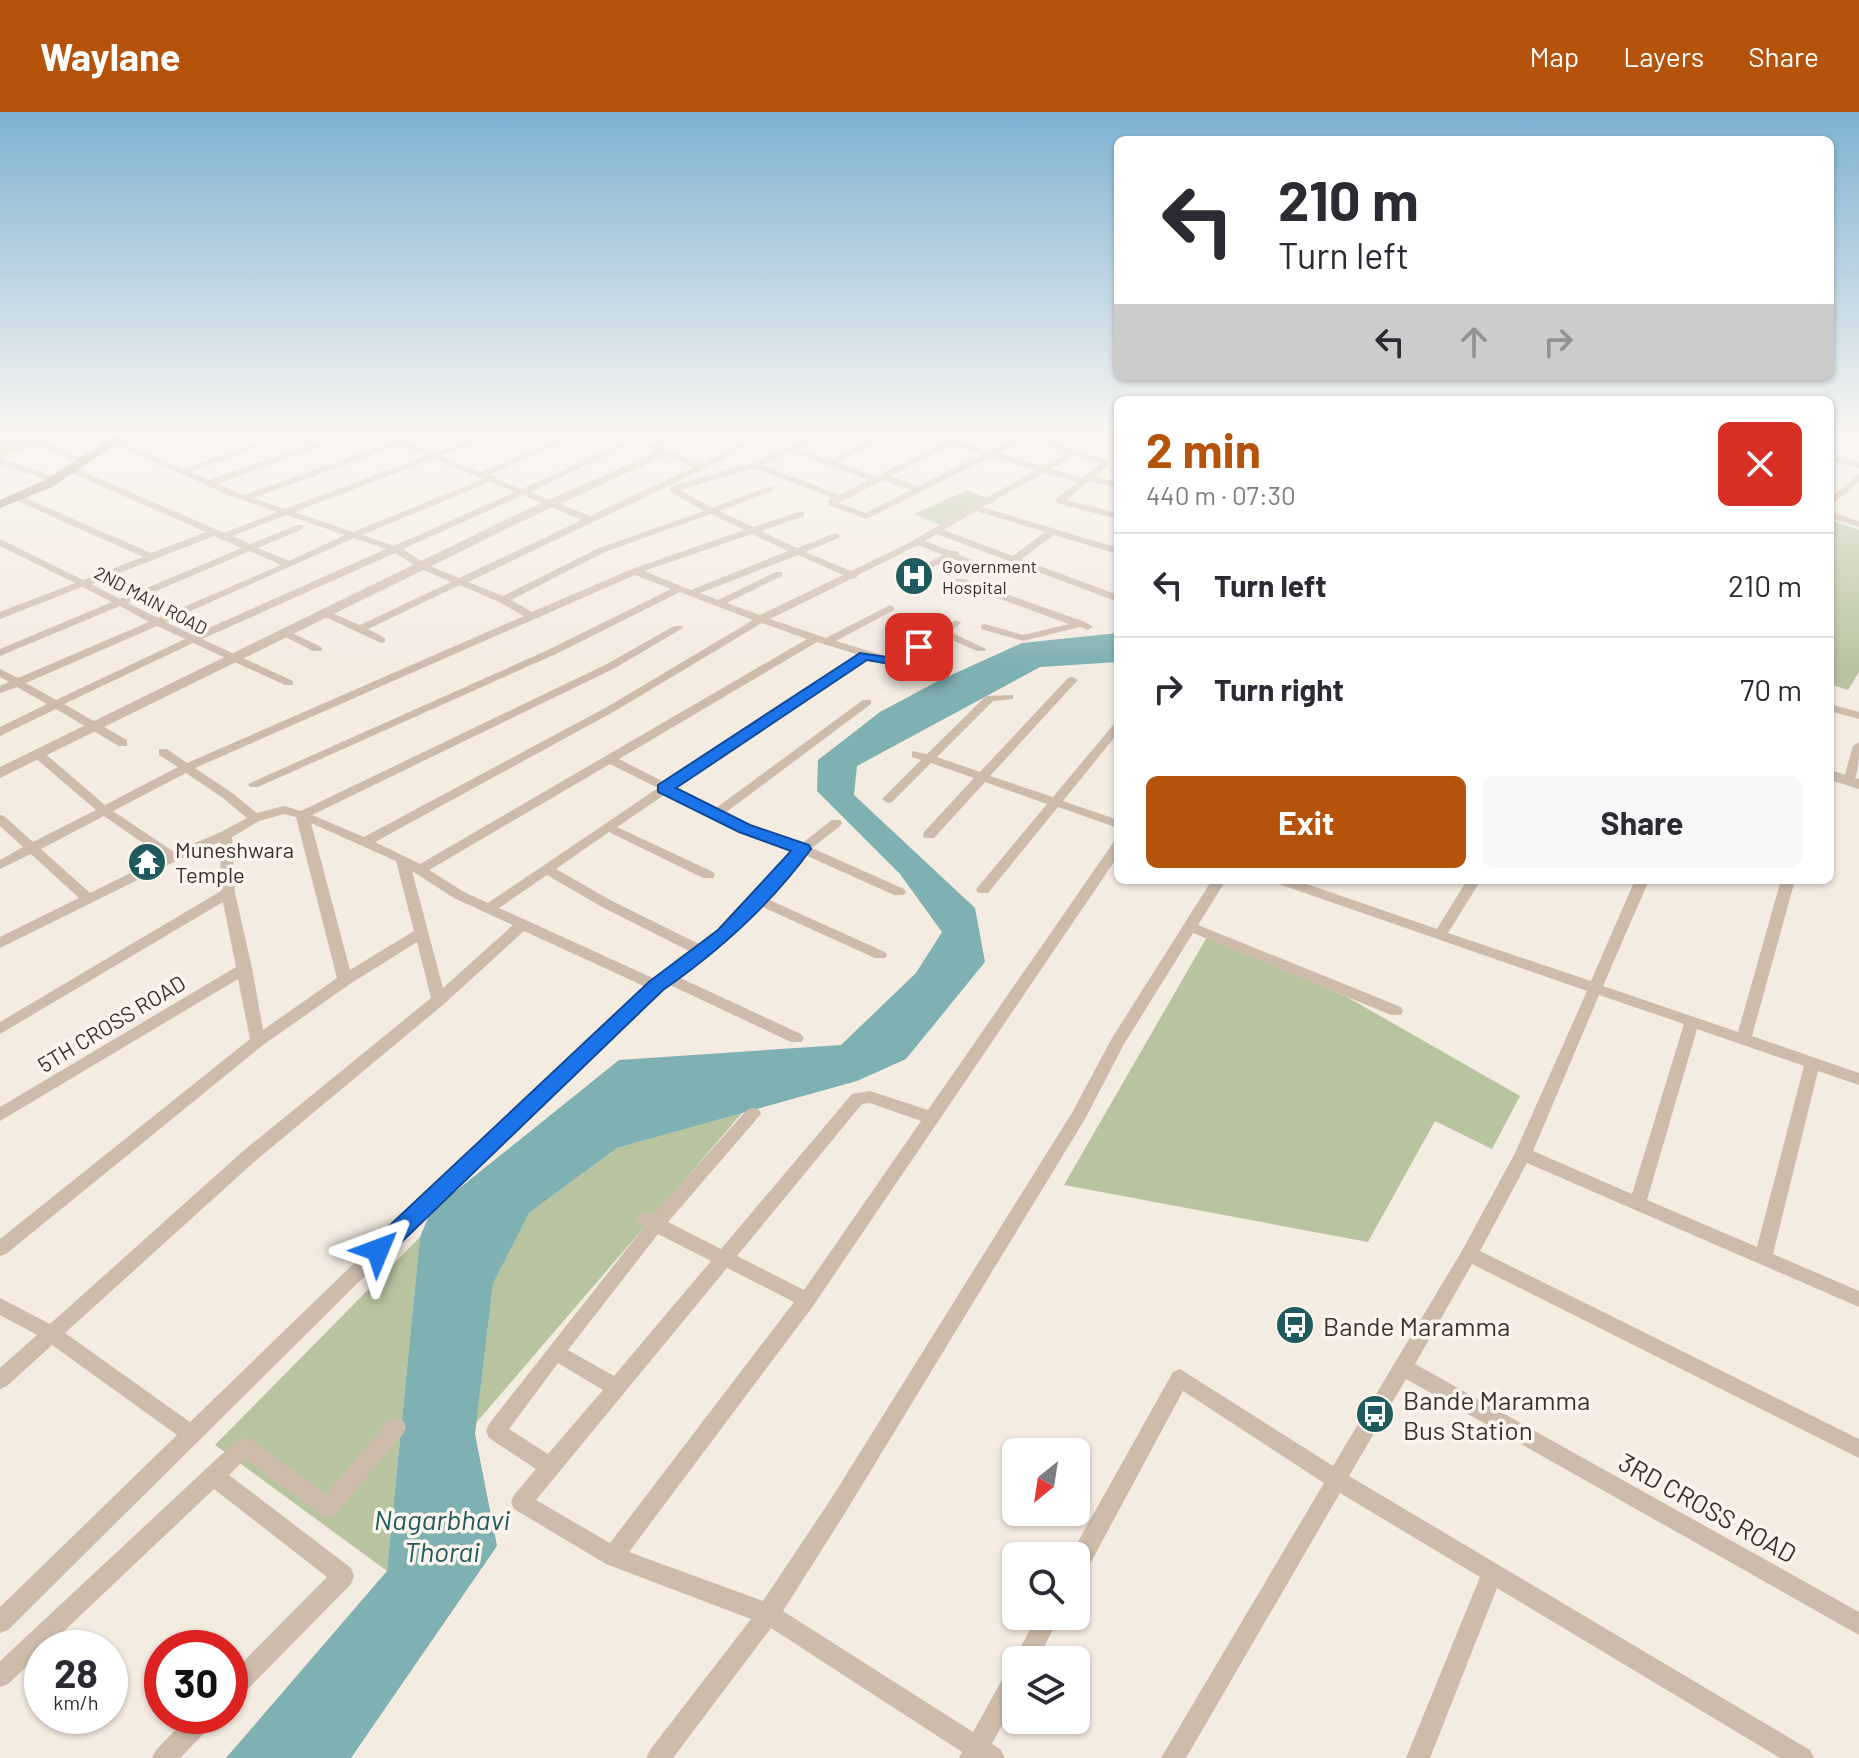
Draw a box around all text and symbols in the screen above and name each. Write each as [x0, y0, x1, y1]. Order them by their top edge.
text: Waylane [40, 33, 181, 79]
text: Map [1529, 39, 1579, 73]
text: Layers [1623, 39, 1704, 73]
text: Share [1748, 39, 1819, 73]
text: 210 m [1278, 165, 1419, 232]
icon: left [1146, 168, 1250, 272]
text: Turn left [1278, 233, 1409, 276]
icon: left [1368, 320, 1412, 364]
icon: ahead [1452, 320, 1496, 364]
icon: right [1536, 320, 1580, 364]
text: 2 min [1146, 420, 1261, 478]
button: close [1718, 422, 1802, 506]
text: 440 m · 07:30 [1146, 479, 1296, 510]
hospital icon: Government Hospital [893, 555, 935, 597]
place label: Government Hospital [942, 555, 1037, 598]
street label: 2ND MAIN ROAD [91, 561, 211, 639]
icon: left [1146, 563, 1190, 607]
text: Turn left [1214, 567, 1327, 603]
text: 210 m [1728, 567, 1802, 603]
pin [885, 613, 953, 681]
icon: arrive [897, 625, 941, 669]
icon: right [1146, 667, 1190, 711]
text: Turn right [1214, 671, 1344, 707]
text: 70 m [1740, 671, 1802, 707]
button: Exit [1146, 776, 1466, 868]
button: Share [1482, 776, 1802, 868]
place label: Muneshwara Temple [175, 836, 294, 887]
temple icon: Muneshwara Temple [126, 841, 168, 883]
street label: 5TH CROSS ROAD [33, 969, 189, 1077]
position arrow [336, 1208, 420, 1292]
bus stop icon: Bande Maramma [1274, 1304, 1316, 1346]
place label: Bande Maramma [1323, 1310, 1510, 1341]
place label: Bande Maramma Bus Station [1403, 1384, 1590, 1445]
bus stop icon: Bande Maramma Bus Station [1354, 1393, 1396, 1435]
north arrow [1002, 1438, 1090, 1526]
map controls [1002, 1438, 1090, 1734]
street label: 3RD CROSS ROAD [1614, 1445, 1802, 1569]
water label: Nagarbhavi Thorai [374, 1502, 510, 1568]
button: search [1002, 1542, 1090, 1630]
speed limit sign: 30 [144, 1630, 248, 1734]
button: layers [1002, 1646, 1090, 1734]
text: 28 [54, 1648, 98, 1696]
text: km/h [53, 1690, 99, 1714]

